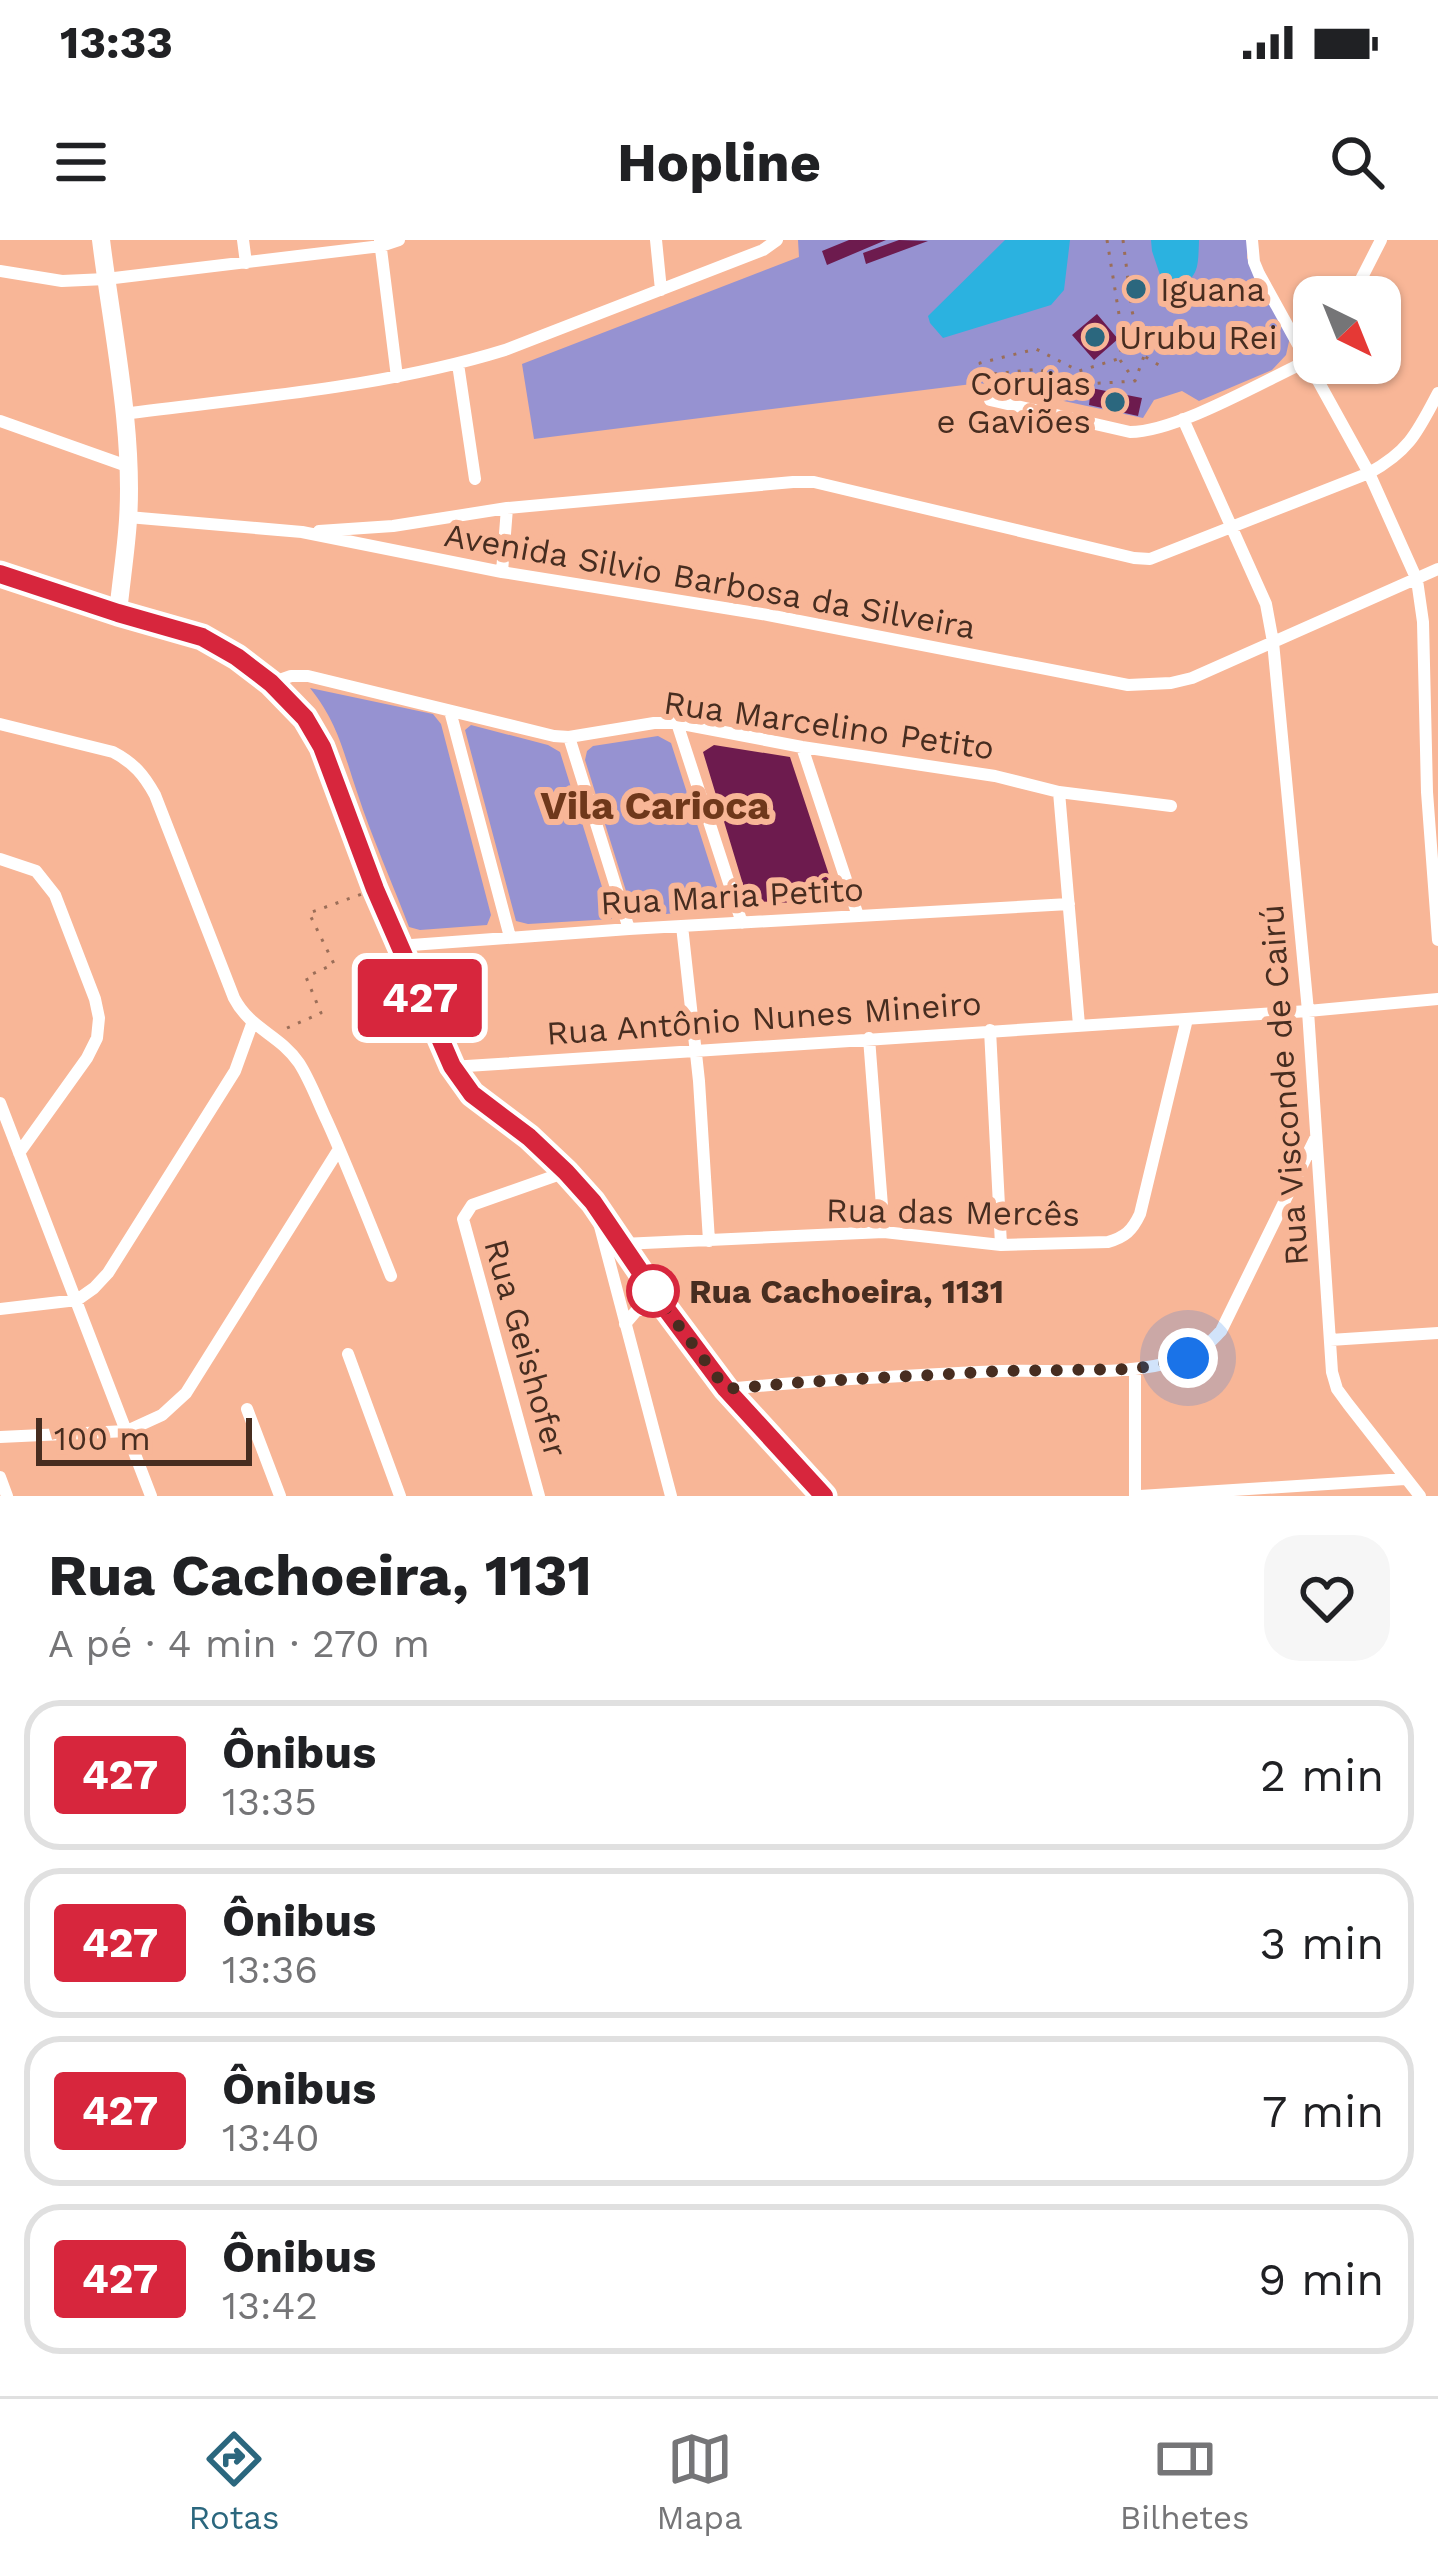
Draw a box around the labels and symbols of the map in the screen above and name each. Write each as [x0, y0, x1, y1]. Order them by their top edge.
place label: Iguana [1160, 270, 1265, 309]
marker: Iguana [1123, 276, 1149, 302]
north arrow [1293, 276, 1401, 384]
place label: Urubu Rei [1119, 318, 1278, 357]
marker: Urubu Rei [1082, 324, 1108, 350]
place label: Corujas e Gaviões [937, 364, 1091, 441]
marker: Corujas e Gaviões [1102, 389, 1128, 415]
street label: Avenida Silvio Barbosa da Silveira [441, 515, 979, 647]
street label: Rua Marcelino Petito [661, 683, 997, 767]
district label: Vila Carioca [540, 783, 770, 828]
street label: Rua Maria Petito [599, 870, 865, 922]
street label: Rua Visconde de Cairú [1252, 903, 1316, 1267]
line badge: 427 [351, 959, 489, 1037]
street label: Rua Antônio Nunes Mineiro [545, 983, 983, 1053]
street label: Rua das Mercês [826, 1190, 1080, 1234]
street label: Rua Geishofer [476, 1234, 576, 1462]
marker: Rua Cachoeira, 1131 [628, 1266, 678, 1316]
place label: Rua Cachoeira, 1131 [689, 1272, 1004, 1311]
your location [1158, 1328, 1218, 1388]
scale bar [36, 1412, 252, 1465]

